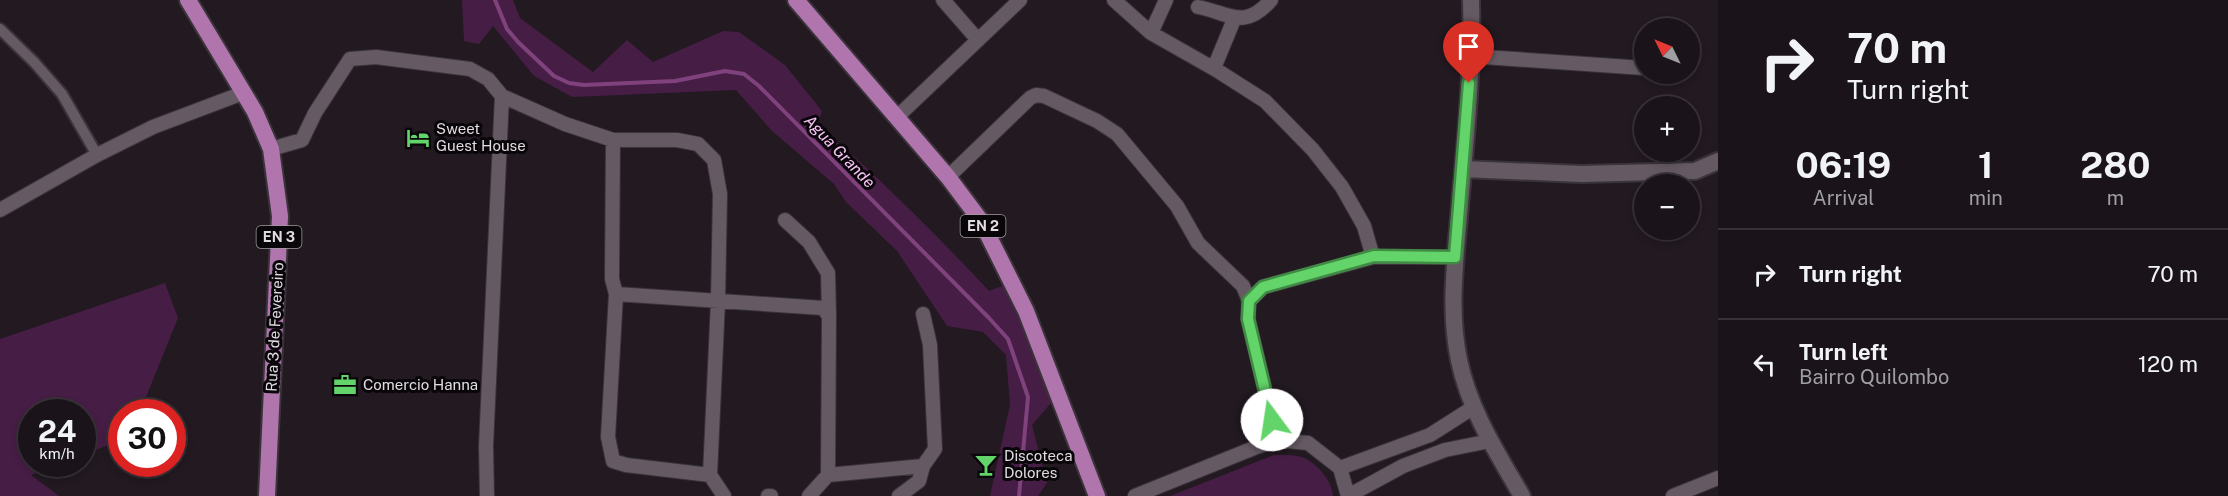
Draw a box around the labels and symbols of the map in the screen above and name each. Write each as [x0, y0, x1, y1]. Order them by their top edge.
north arrow [1634, 18, 1700, 84]
pin [1443, 21, 1494, 83]
water label: Agua Grande [800, 111, 879, 192]
place label: Sweet Guest House [436, 120, 526, 154]
hotel icon: Sweet Guest House [405, 125, 431, 151]
road number: EN 2 [960, 215, 1006, 237]
road number: EN 3 [256, 226, 302, 248]
street label: Rua 3 de Fevereiro [263, 262, 286, 392]
office icon: Comercio Hanna [332, 372, 358, 398]
place label: Comercio Hanna [363, 376, 478, 393]
position arrow [1240, 388, 1304, 452]
speed limit sign: 30 [108, 399, 186, 477]
place label: Discoteca Dolores [1004, 447, 1072, 481]
bar icon: Discoteca Dolores [973, 452, 999, 478]

